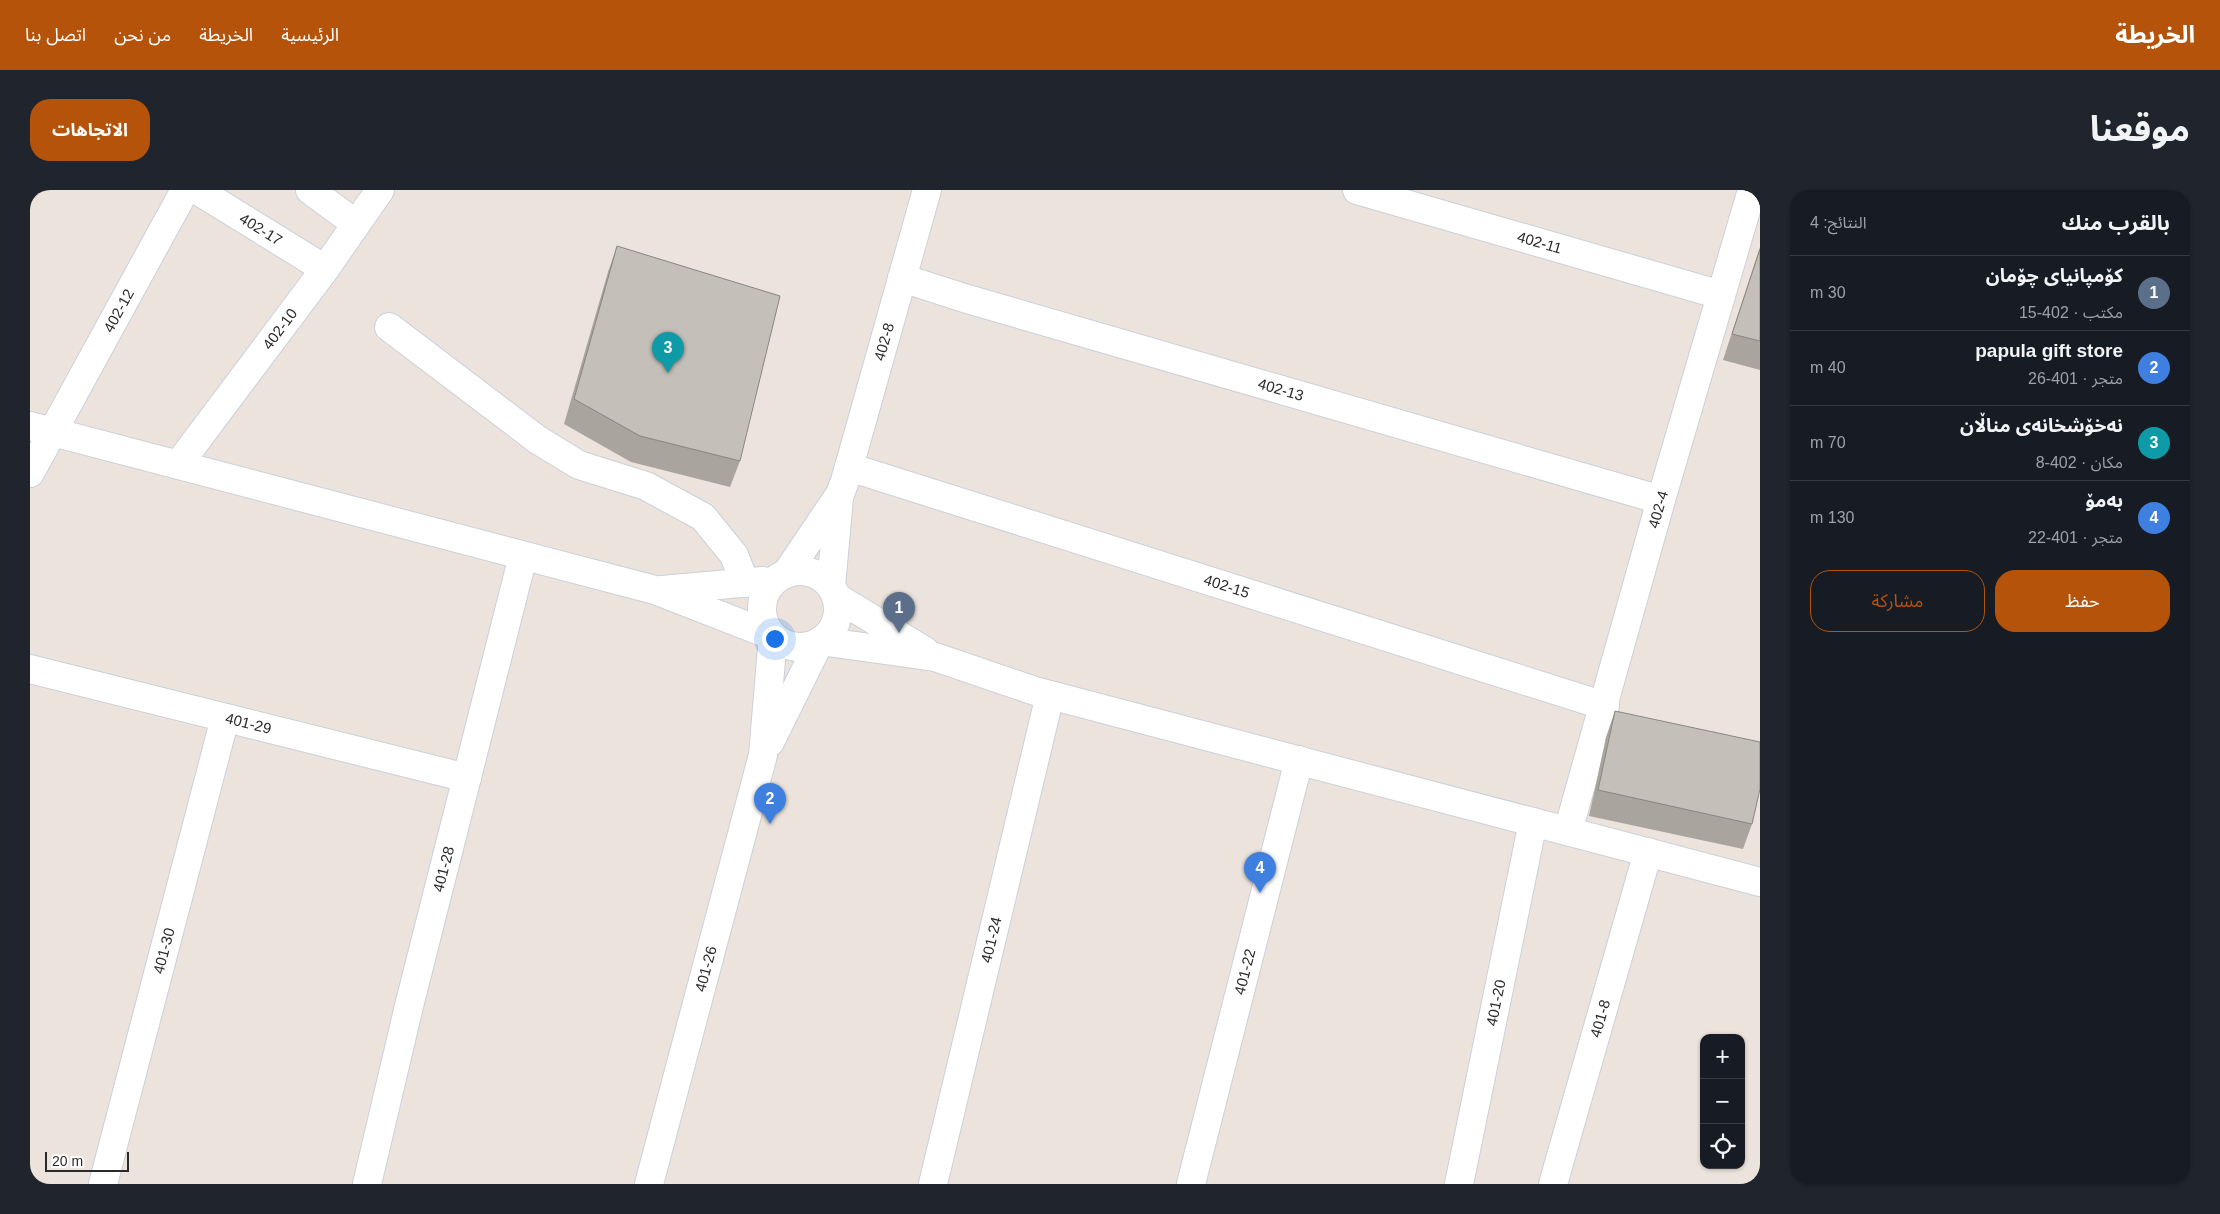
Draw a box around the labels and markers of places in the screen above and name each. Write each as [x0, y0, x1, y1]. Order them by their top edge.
pin: 3 [652, 332, 684, 373]
pin: 1 [883, 592, 915, 633]
pin: 2 [754, 783, 786, 824]
pin: 4 [1244, 852, 1276, 893]

